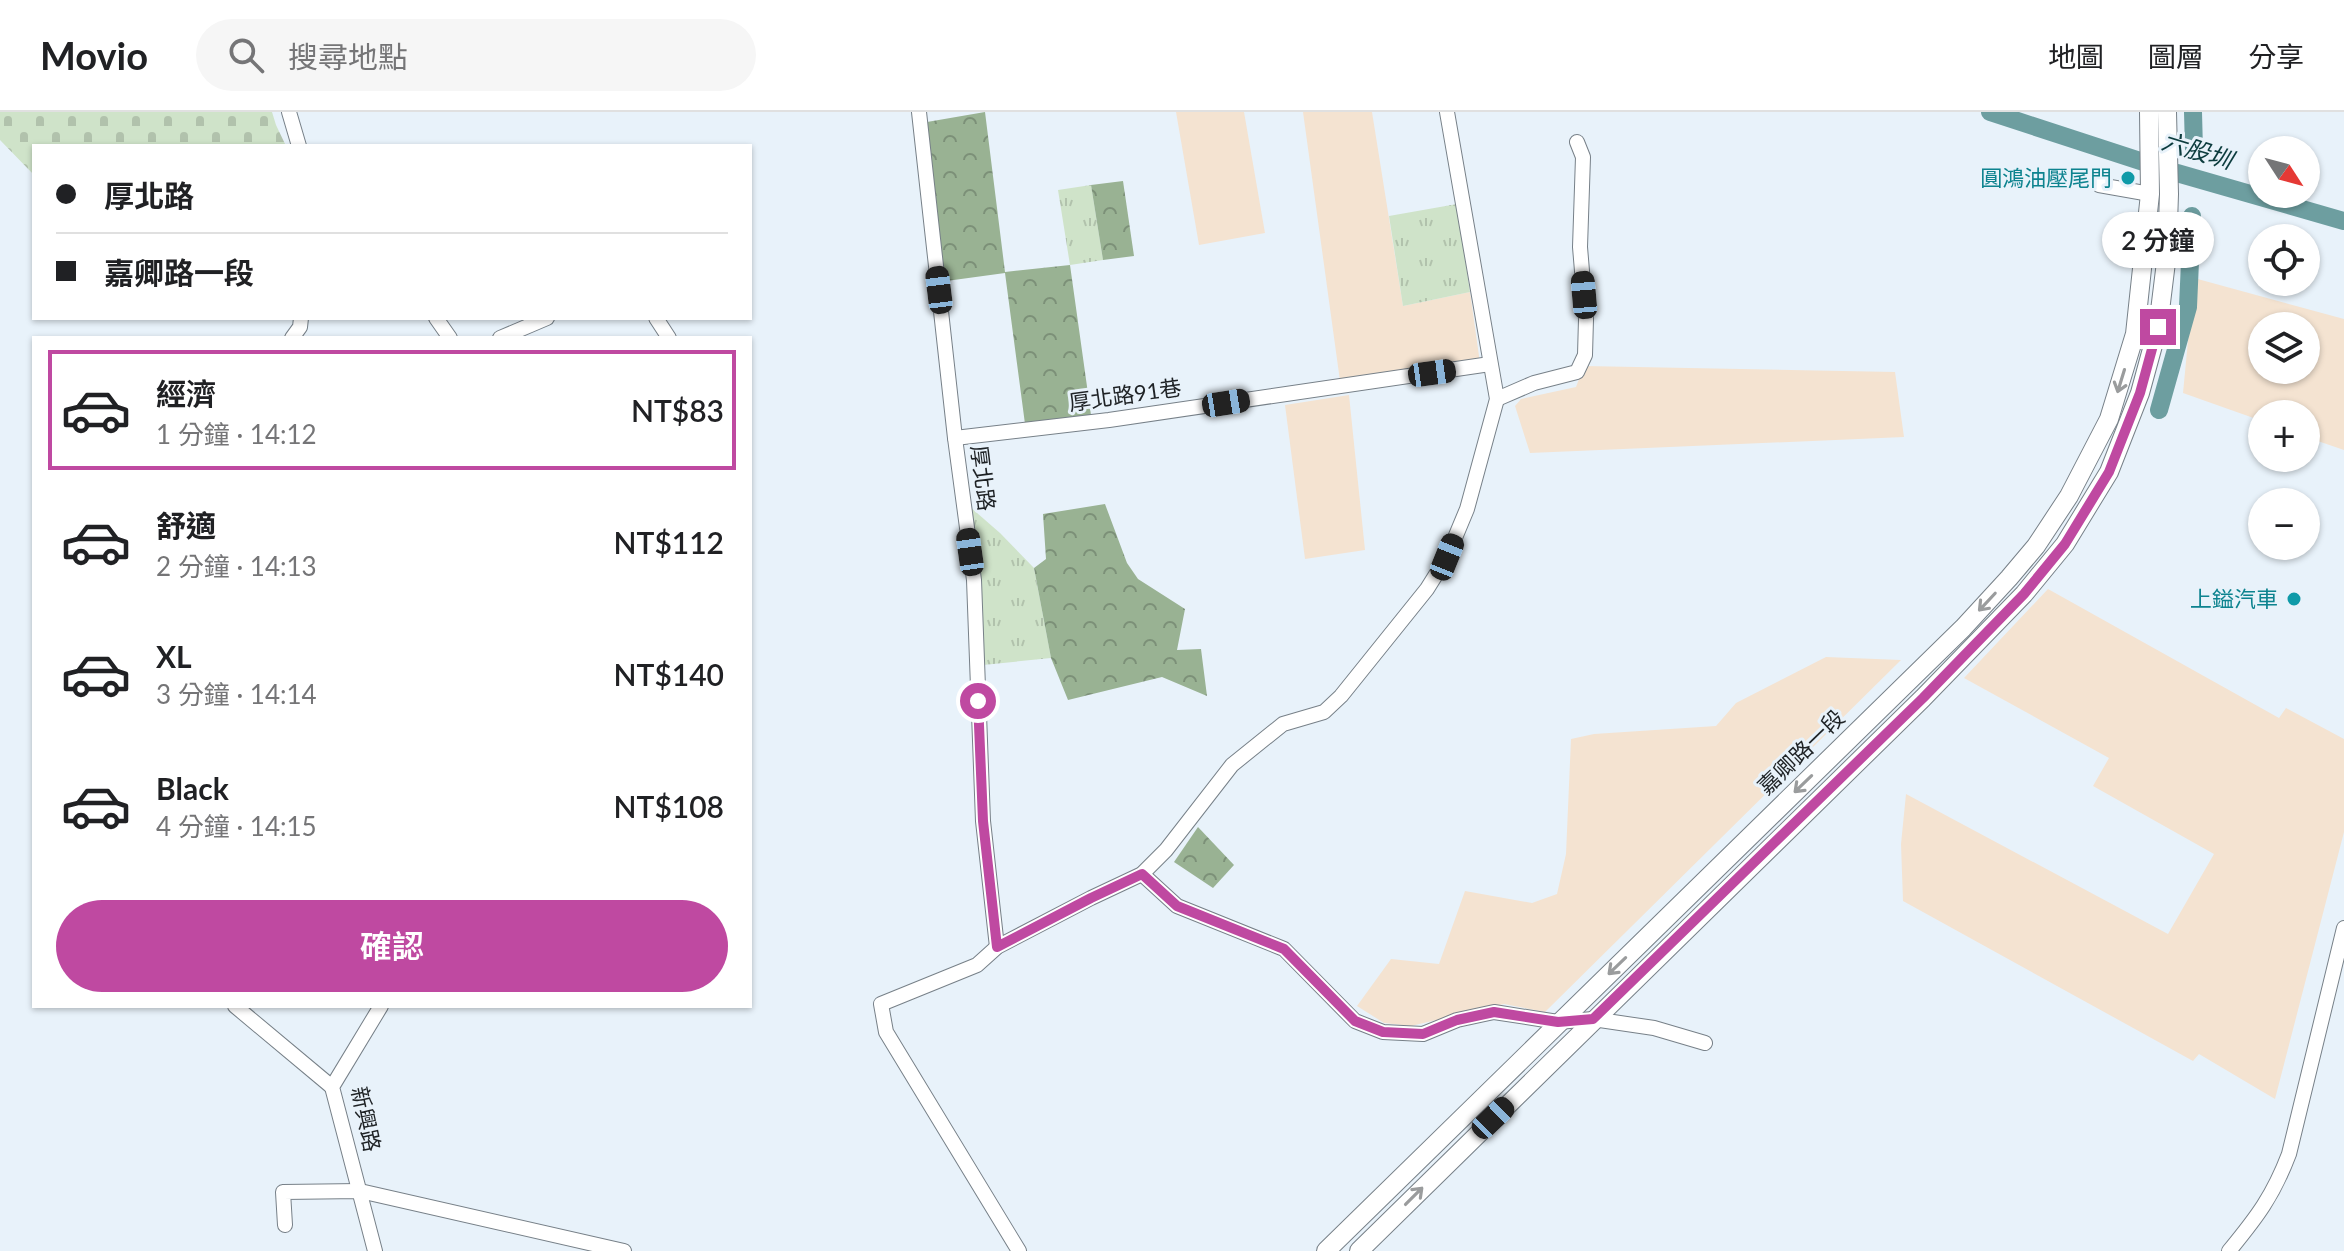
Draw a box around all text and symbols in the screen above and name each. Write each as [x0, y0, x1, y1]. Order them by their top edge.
search box [196, 19, 756, 91]
text: Movio [40, 32, 148, 78]
icon: search [224, 33, 268, 77]
text: 搜尋地點 [288, 38, 408, 74]
text: 地圖 [2048, 39, 2104, 73]
text: 圖層 [2148, 39, 2204, 73]
text: 分享 [2248, 39, 2304, 73]
water label: 六股圳 [2159, 125, 2239, 175]
north arrow [2248, 136, 2320, 208]
map controls [2248, 136, 2320, 560]
place label: 圓鴻油壓尾門 [1980, 164, 2112, 191]
marker: 圓鴻油壓尾門 [2119, 169, 2137, 187]
text: 厚北路 [104, 177, 194, 213]
callout: 2 分鐘 [2102, 211, 2214, 267]
text: 2 分鐘 [2121, 224, 2195, 256]
button: locate [2248, 224, 2320, 296]
text: 嘉卿路一段 [104, 254, 254, 290]
car [924, 265, 954, 315]
car [1570, 270, 1598, 320]
route end [2140, 309, 2176, 345]
button: layers [2248, 312, 2320, 384]
car [1407, 358, 1457, 388]
one-way arrow [2112, 368, 2127, 393]
street label: 厚北路91巷 [1067, 373, 1183, 416]
icon: car [60, 374, 132, 446]
text: 經濟 [156, 375, 216, 411]
car [1200, 387, 1252, 419]
text: NT$83 [631, 392, 724, 428]
button: + [2248, 400, 2320, 472]
text: 1 分鐘 · 14:12 [156, 418, 317, 450]
street label: 厚北路 [966, 444, 1001, 512]
button: − [2248, 488, 2320, 560]
icon: car [60, 506, 132, 578]
text: 舒適 [156, 507, 216, 543]
text: NT$112 [614, 524, 724, 560]
car [955, 527, 985, 577]
car [1427, 530, 1467, 584]
text: 2 分鐘 · 14:13 [156, 550, 317, 582]
place label: 上鎰汽車 [2190, 585, 2278, 612]
marker: 上鎰汽車 [2285, 590, 2303, 608]
one-way arrow [1979, 591, 1997, 611]
icon: car [60, 638, 132, 710]
text: XL [156, 638, 192, 674]
text: NT$140 [614, 656, 724, 692]
text: 3 分鐘 · 14:14 [156, 678, 317, 710]
route start [960, 683, 996, 719]
street label: 嘉卿路一段 [1752, 704, 1850, 800]
icon: car [60, 770, 132, 842]
text: Black [156, 770, 229, 806]
one-way arrow [1793, 775, 1813, 794]
text: NT$108 [614, 788, 724, 824]
text: 4 分鐘 · 14:15 [156, 810, 317, 842]
button: 確認 [56, 900, 728, 992]
one-way arrow [1608, 956, 1627, 975]
street label: 新興路 [346, 1084, 387, 1154]
car [1467, 1093, 1519, 1143]
one-way arrow [1404, 1187, 1423, 1206]

